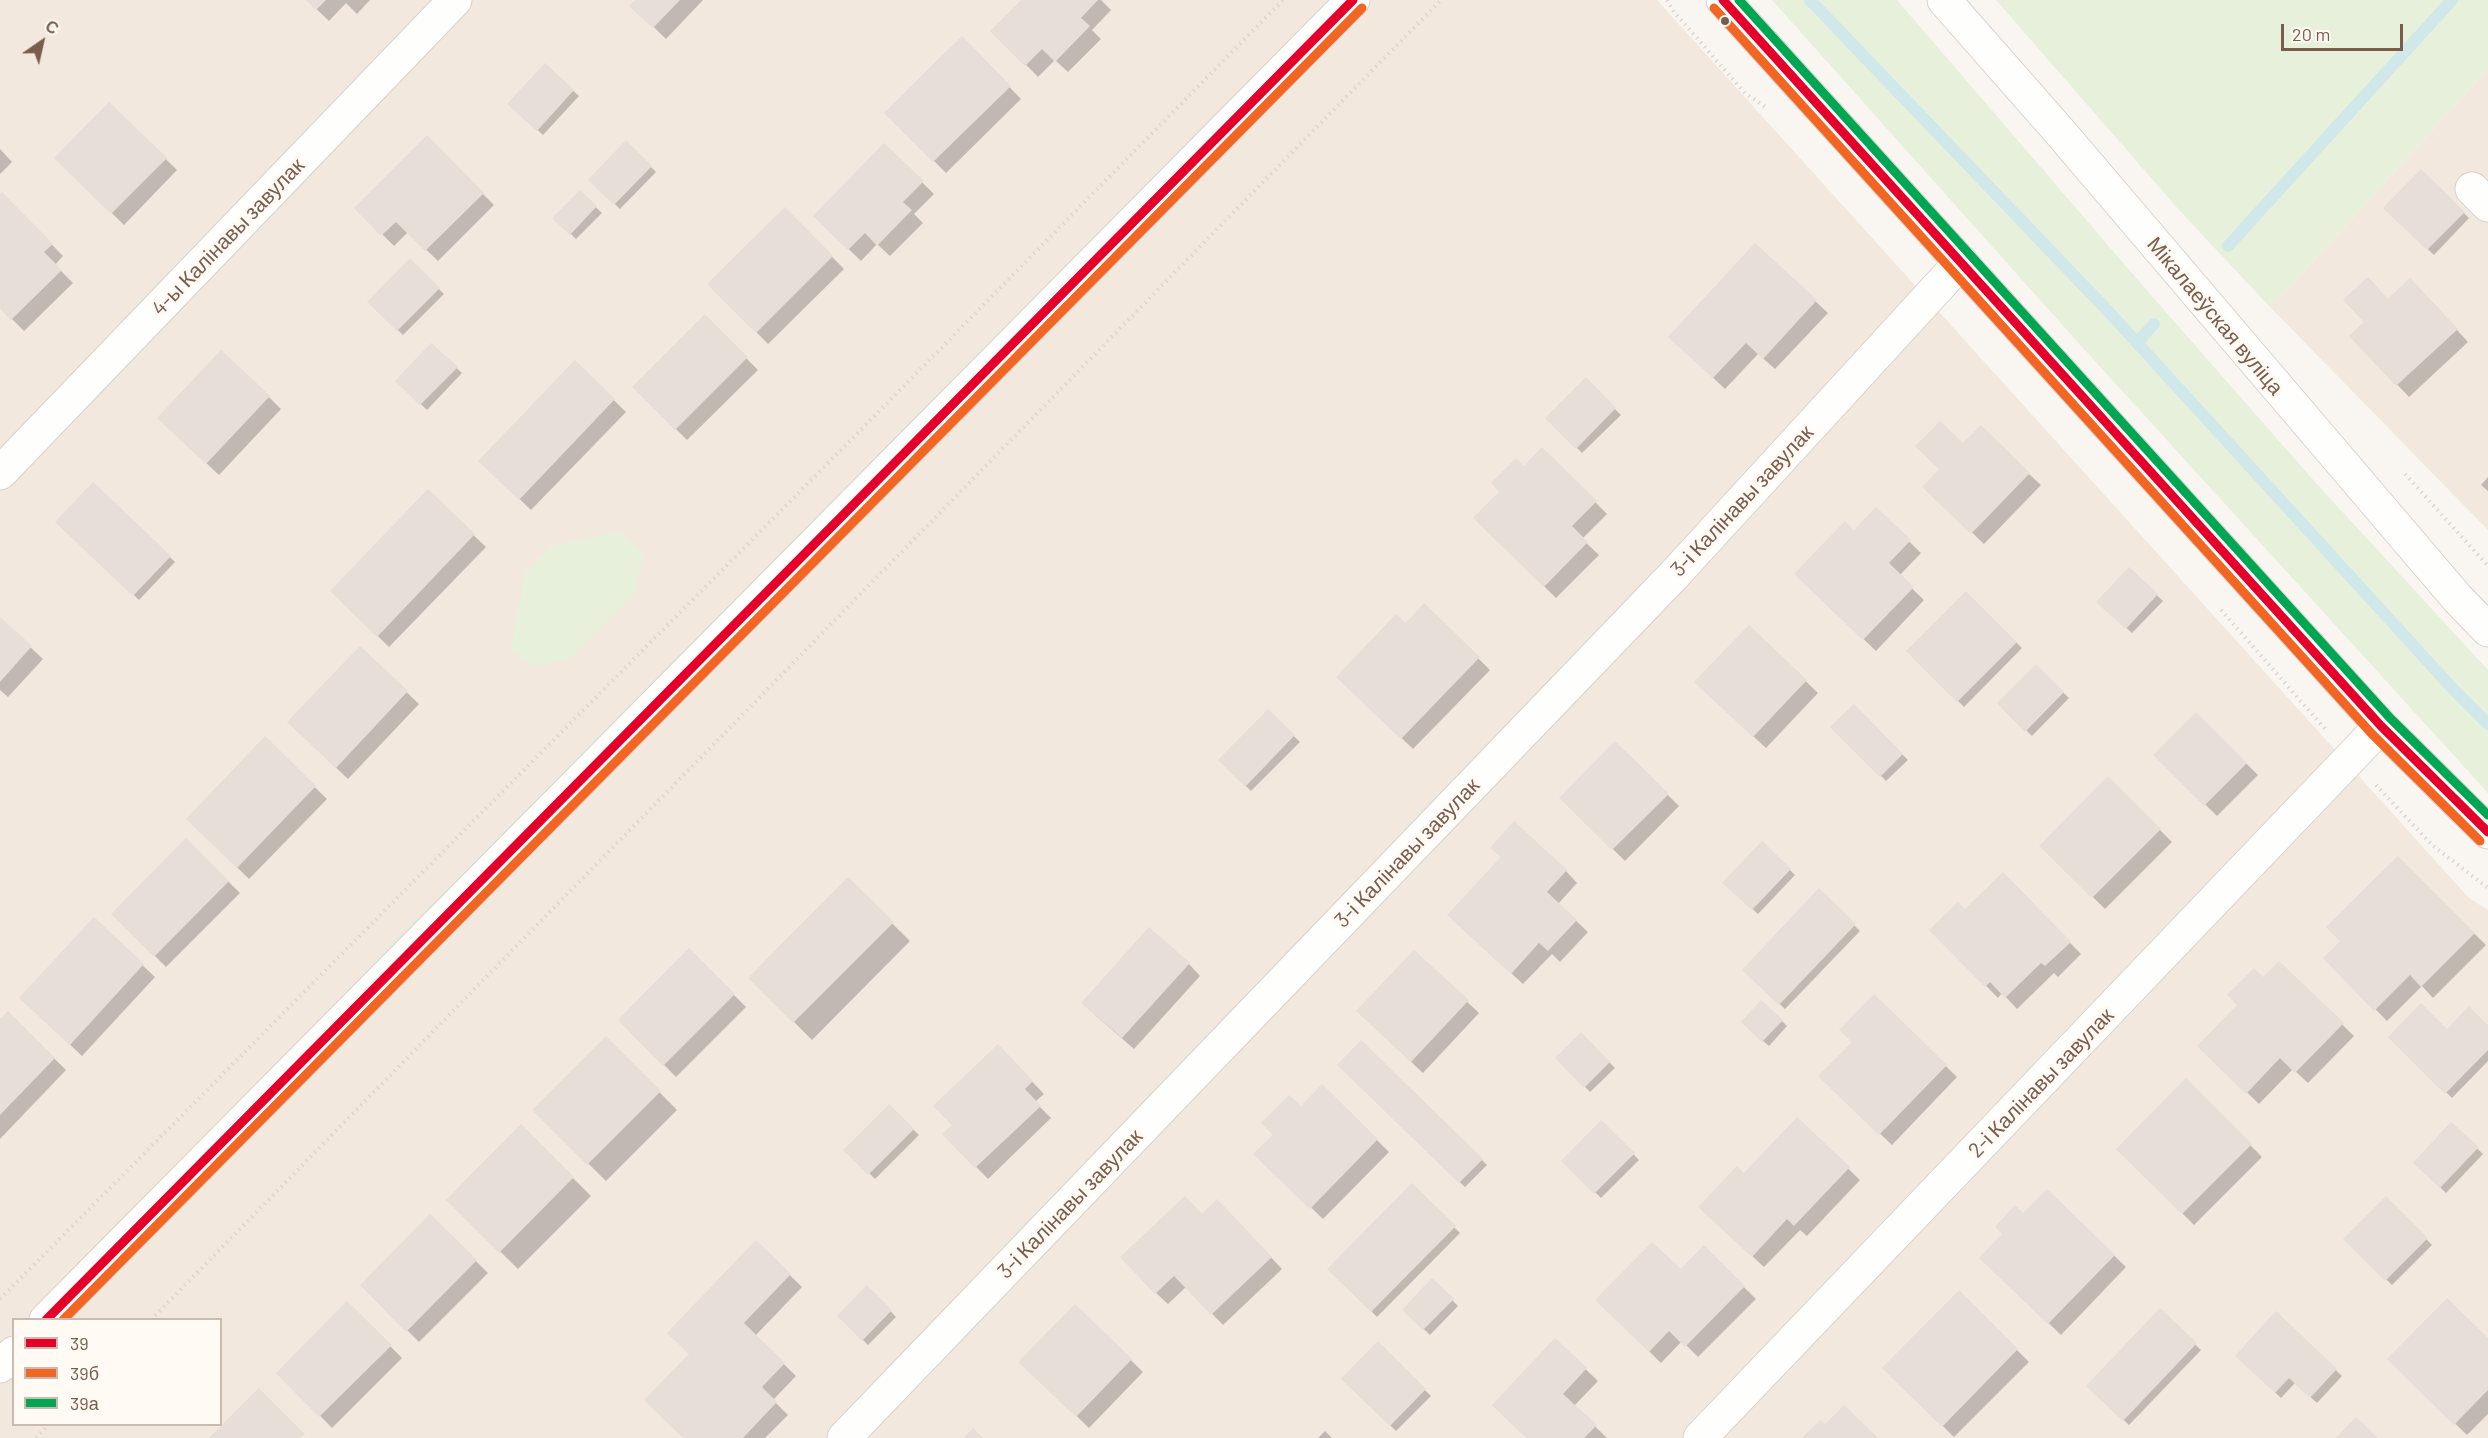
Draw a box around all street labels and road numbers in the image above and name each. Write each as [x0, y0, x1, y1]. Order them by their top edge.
street label: 4-ы Калінавы завулак [146, 153, 310, 321]
street label: Мікалаеўская вуліца [2142, 232, 2288, 400]
street label: 3-і Калінавы завулак [1665, 420, 1819, 582]
street label: 3-і Калінавы завулак [1329, 773, 1485, 933]
street label: 2-і Калінавы завулак [1963, 1003, 2119, 1163]
street label: 3-і Калінавы завулак [992, 1124, 1148, 1284]

